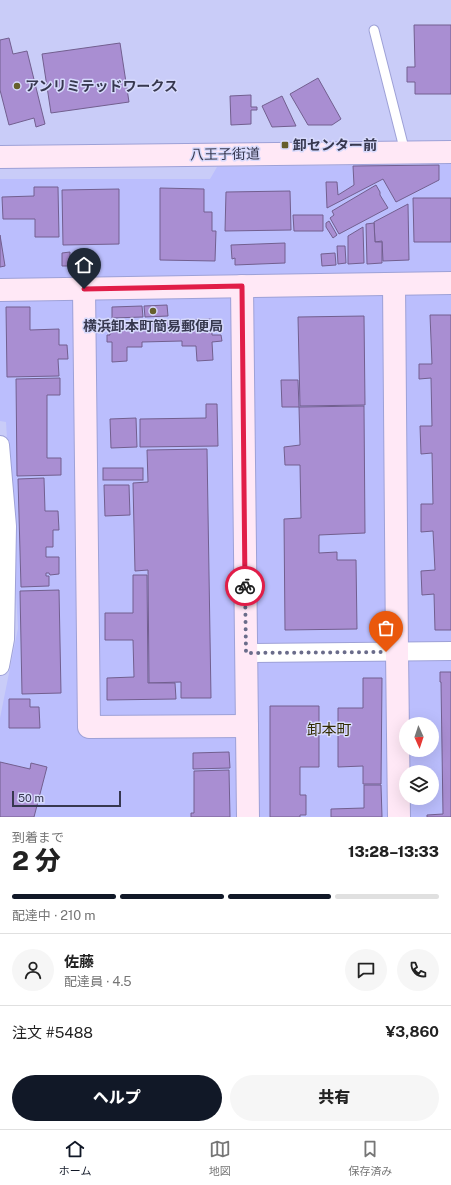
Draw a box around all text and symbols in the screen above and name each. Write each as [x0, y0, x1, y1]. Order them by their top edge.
place label: アンリミテッドワークス [25, 78, 178, 94]
marker: アンリミテッドワークス [12, 81, 22, 91]
place label: 卸センター前 [293, 137, 377, 153]
marker: 卸センター前 [280, 140, 290, 150]
street label: 八王子街道 [190, 145, 260, 163]
pin [67, 248, 101, 289]
icon: home [73, 254, 95, 276]
marker: 横浜卸本町簡易郵便局 [148, 306, 158, 316]
place label: 横浜卸本町簡易郵便局 [83, 318, 223, 334]
courier [225, 566, 265, 606]
icon: bike [234, 575, 256, 597]
pin [369, 611, 403, 652]
icon: bag [375, 617, 397, 639]
north arrow [399, 717, 439, 757]
map controls [399, 717, 439, 805]
district label: 卸本町 [306, 721, 352, 738]
button: layers [399, 765, 439, 805]
scale bar [12, 789, 121, 808]
text: 50 m [18, 792, 44, 804]
text: 到着まで [12, 830, 64, 845]
text: 13:28–13:33 [348, 843, 439, 860]
text: 2 分 [12, 845, 61, 876]
text: 配達中 · 210 m [12, 908, 96, 923]
button: person [12, 949, 54, 991]
button: chat [345, 949, 387, 991]
button: phone [397, 949, 439, 991]
text: 佐藤 [64, 953, 94, 970]
text: 配達員 · 4.5 [64, 974, 132, 989]
text: ¥3,860 [385, 1023, 439, 1040]
text: 注文 #5488 [12, 1024, 93, 1041]
button: ヘルプ [12, 1075, 222, 1121]
button: 共有 [230, 1075, 439, 1121]
tab: ホーム [59, 1138, 91, 1178]
tab: 地図 [209, 1138, 231, 1178]
tab: 保存済み [348, 1138, 392, 1178]

